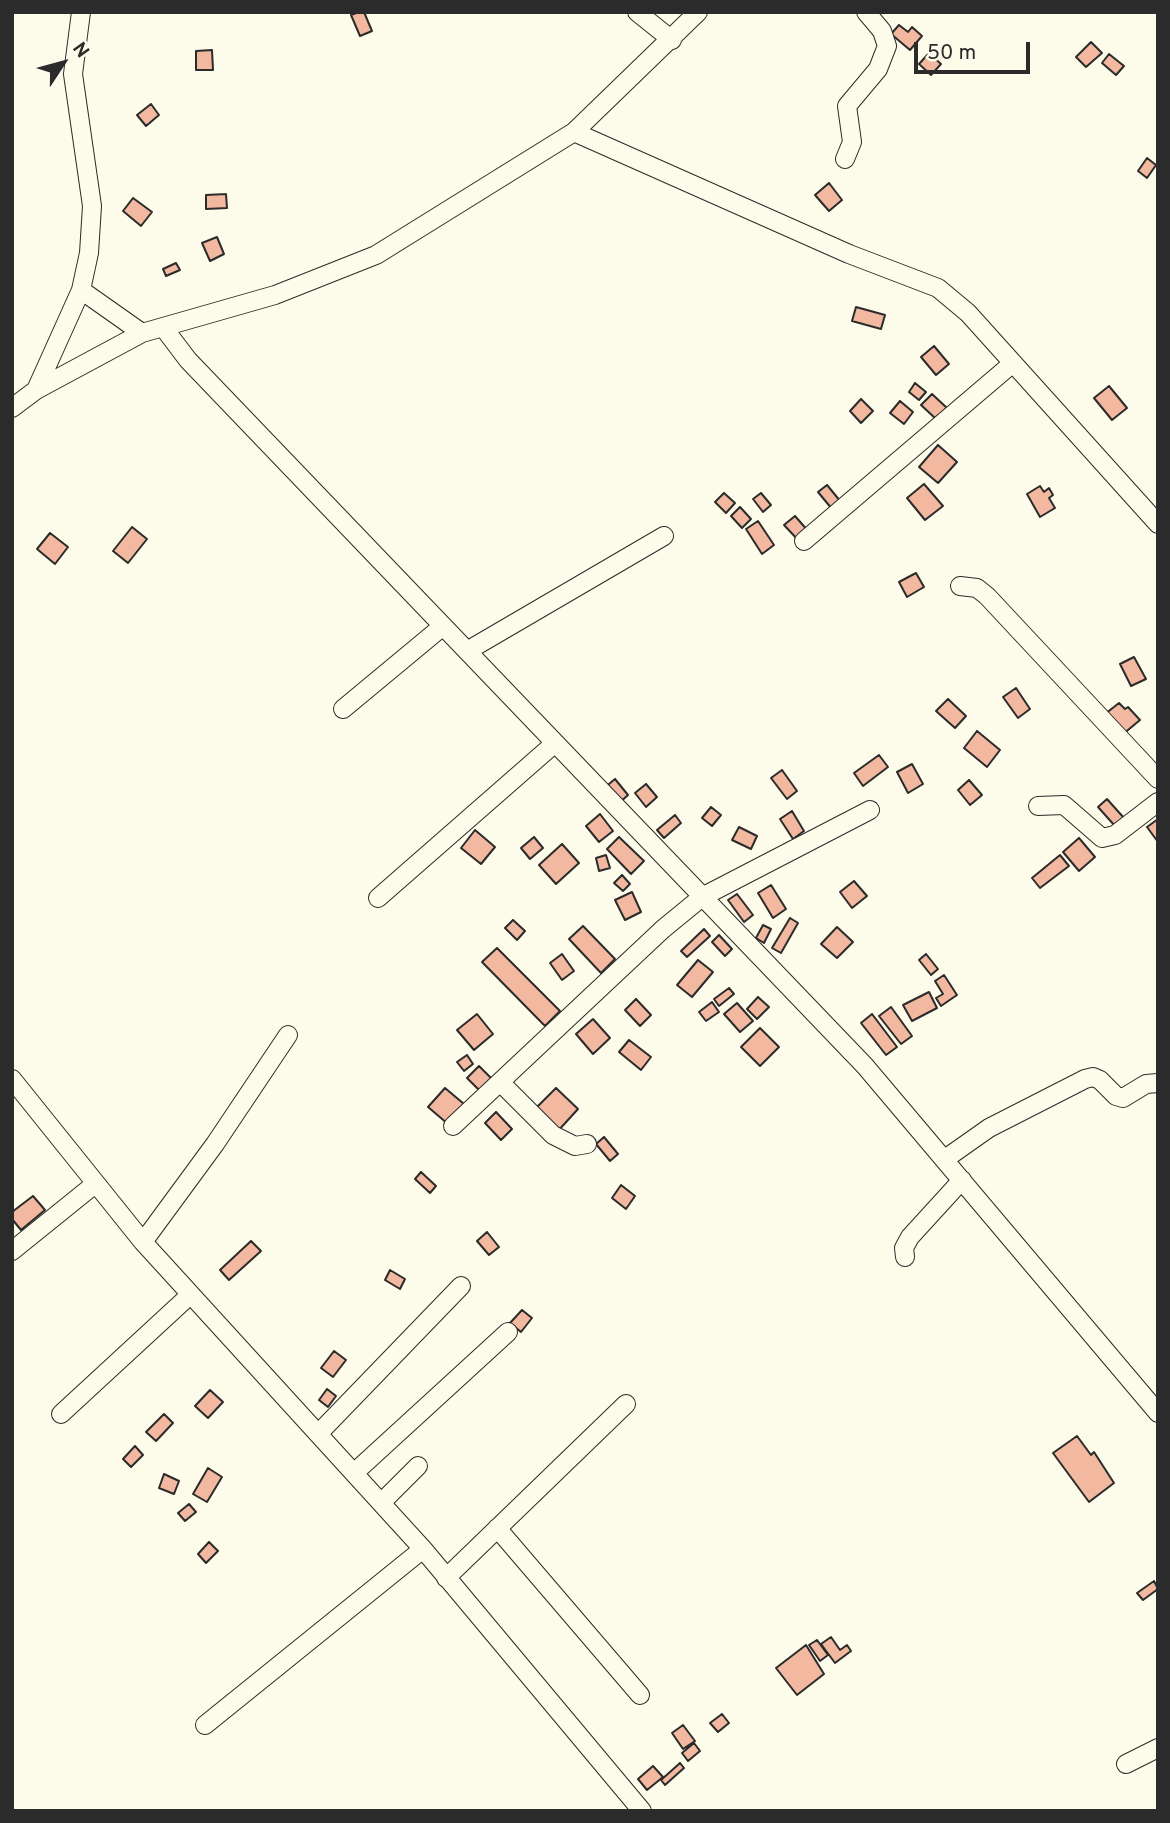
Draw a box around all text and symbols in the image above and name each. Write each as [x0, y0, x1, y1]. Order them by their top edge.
north arrow [28, 28, 98, 98]
scale bar [918, 28, 1034, 72]
text: N [66, 38, 94, 63]
text: 50 m [927, 40, 976, 67]

